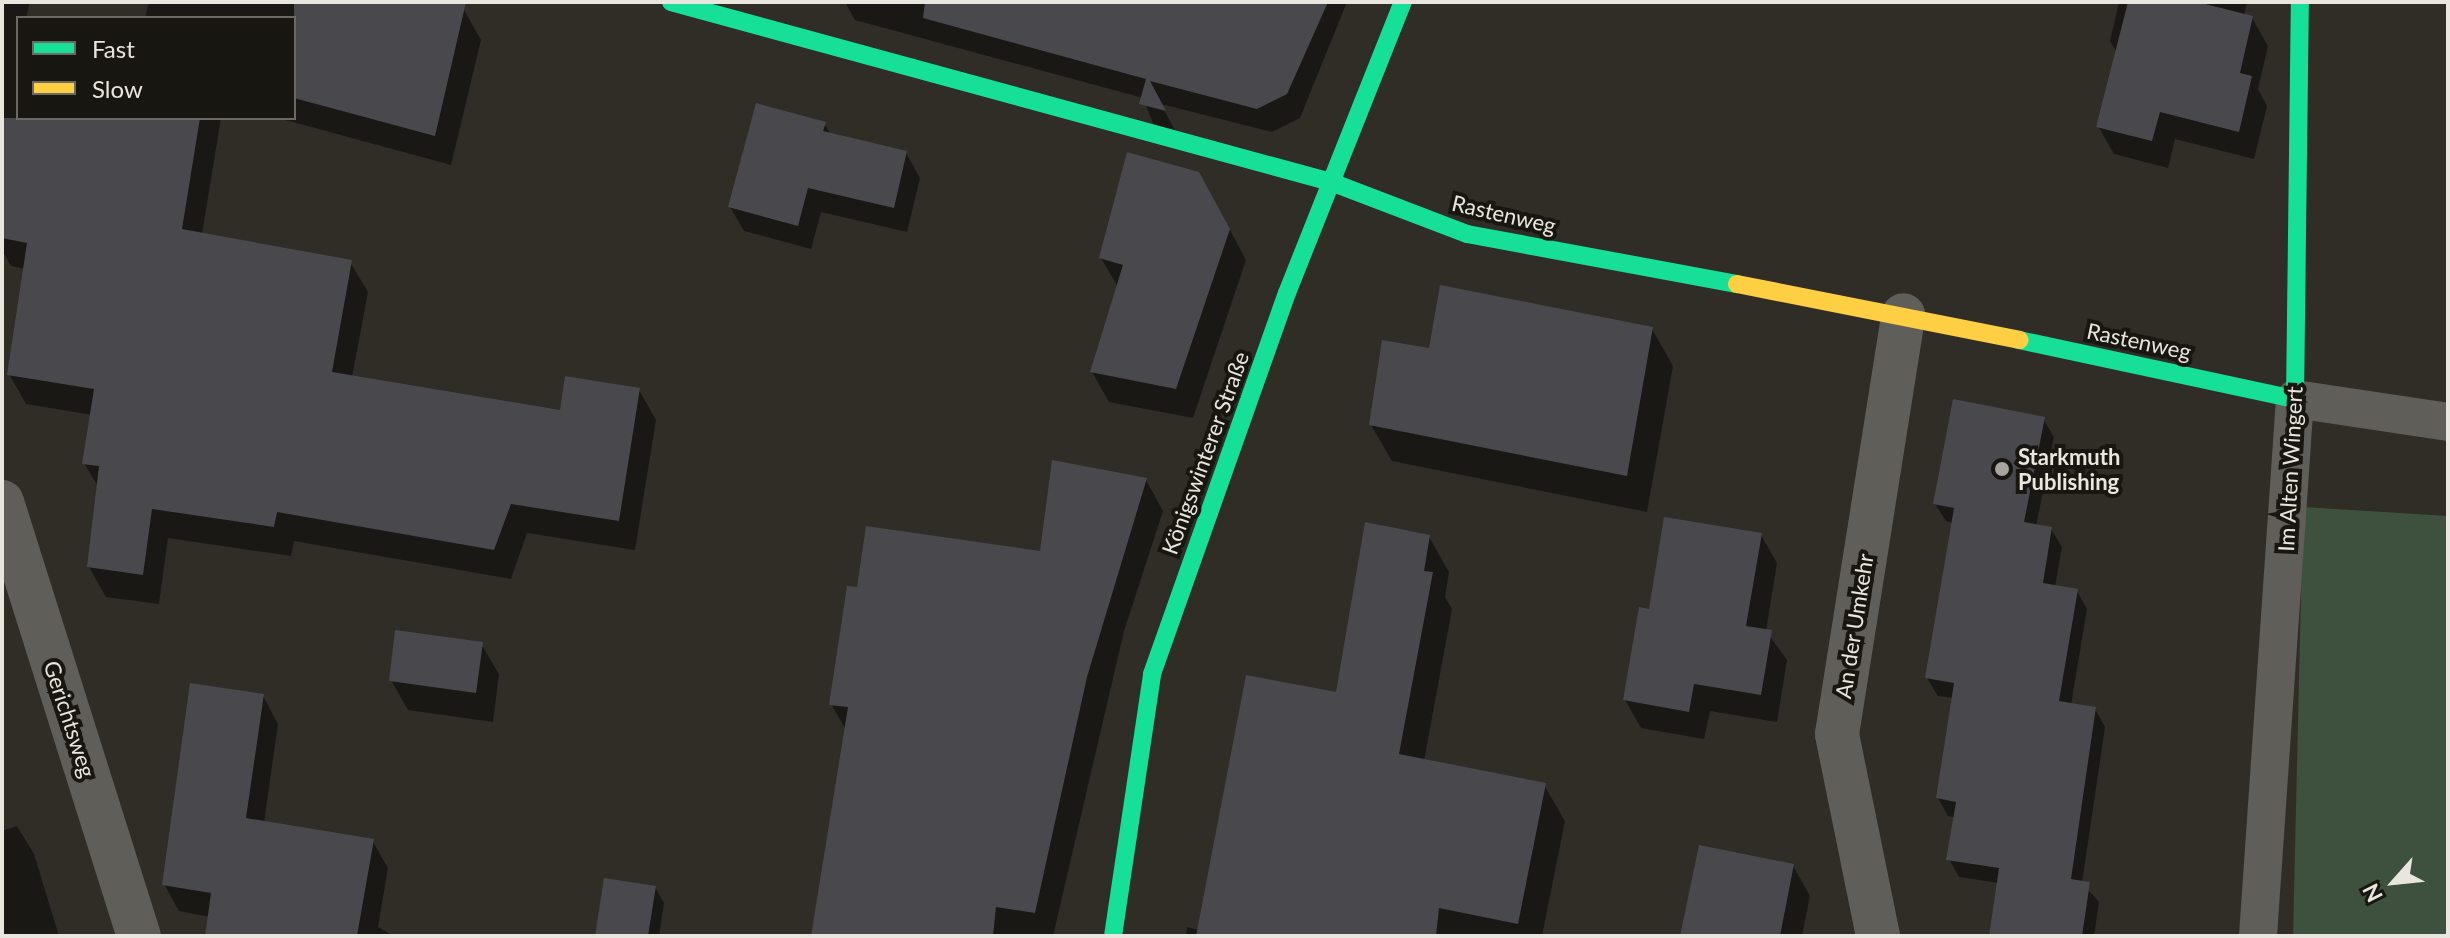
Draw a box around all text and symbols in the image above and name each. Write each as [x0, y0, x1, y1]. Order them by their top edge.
legend [16, 16, 296, 120]
text: Fast [92, 34, 135, 63]
text: Slow [92, 74, 143, 103]
street label: Rastenweg [1449, 189, 1559, 239]
street label: Rastenweg [2084, 317, 2194, 365]
street label: Königswinterer Straße [1156, 348, 1254, 558]
street label: Im Alten Wingert [2272, 385, 2308, 553]
place label: Starkmuth Publishing [2018, 443, 2120, 494]
marker: Starkmuth Publishing [1993, 460, 2011, 478]
street label: An der Umkehr [1829, 551, 1879, 701]
street label: Gerichtsweg [39, 657, 101, 781]
north arrow [2354, 842, 2434, 922]
text: N [2356, 879, 2388, 907]

